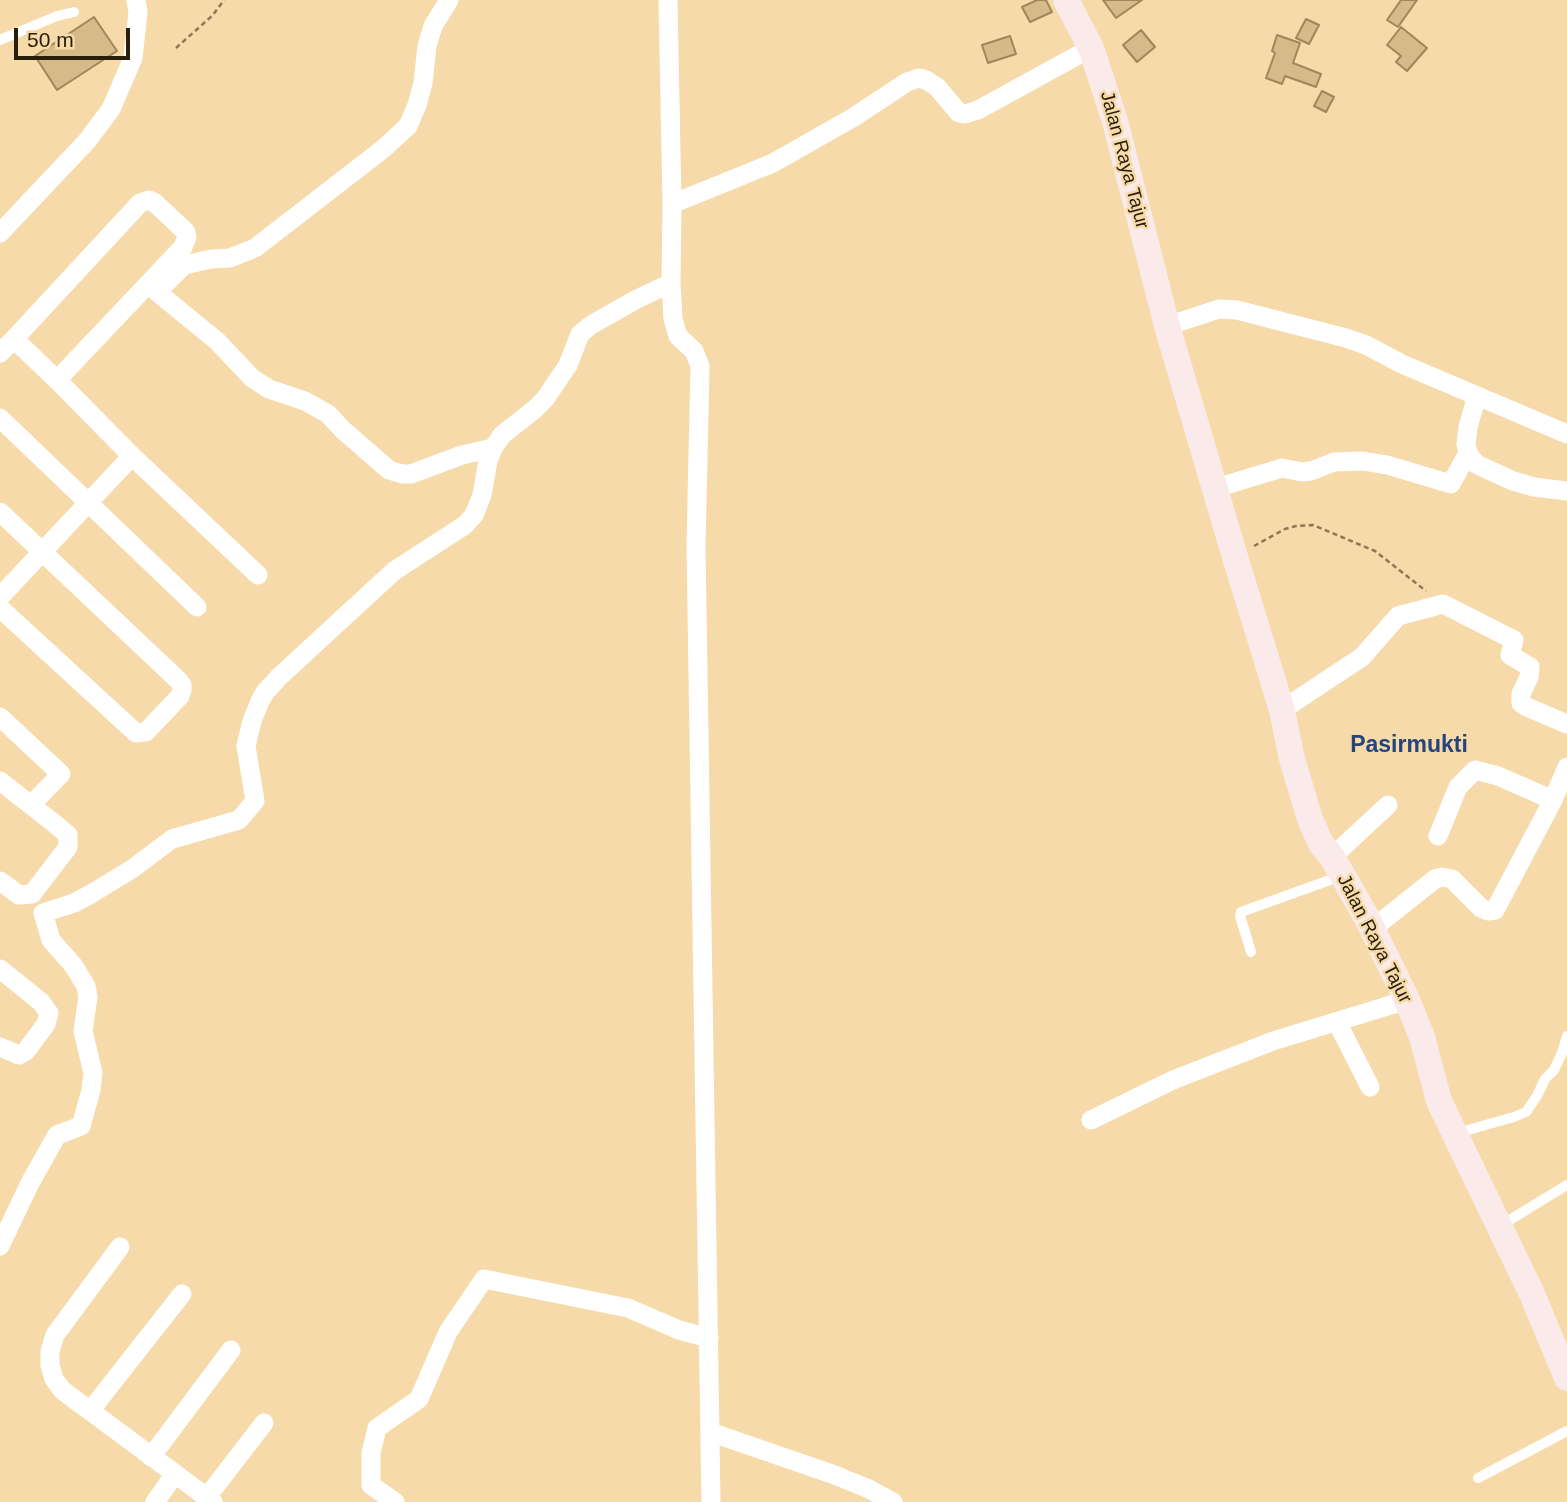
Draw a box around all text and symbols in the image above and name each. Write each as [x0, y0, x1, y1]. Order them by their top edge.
scale bar [18, 14, 133, 58]
text: 50 m [27, 28, 74, 51]
street label: Jalan Raya Tajur [1095, 89, 1153, 231]
district label: Pasirmukti [1350, 732, 1468, 760]
street label: Jalan Raya Tajur [1332, 871, 1416, 1007]

